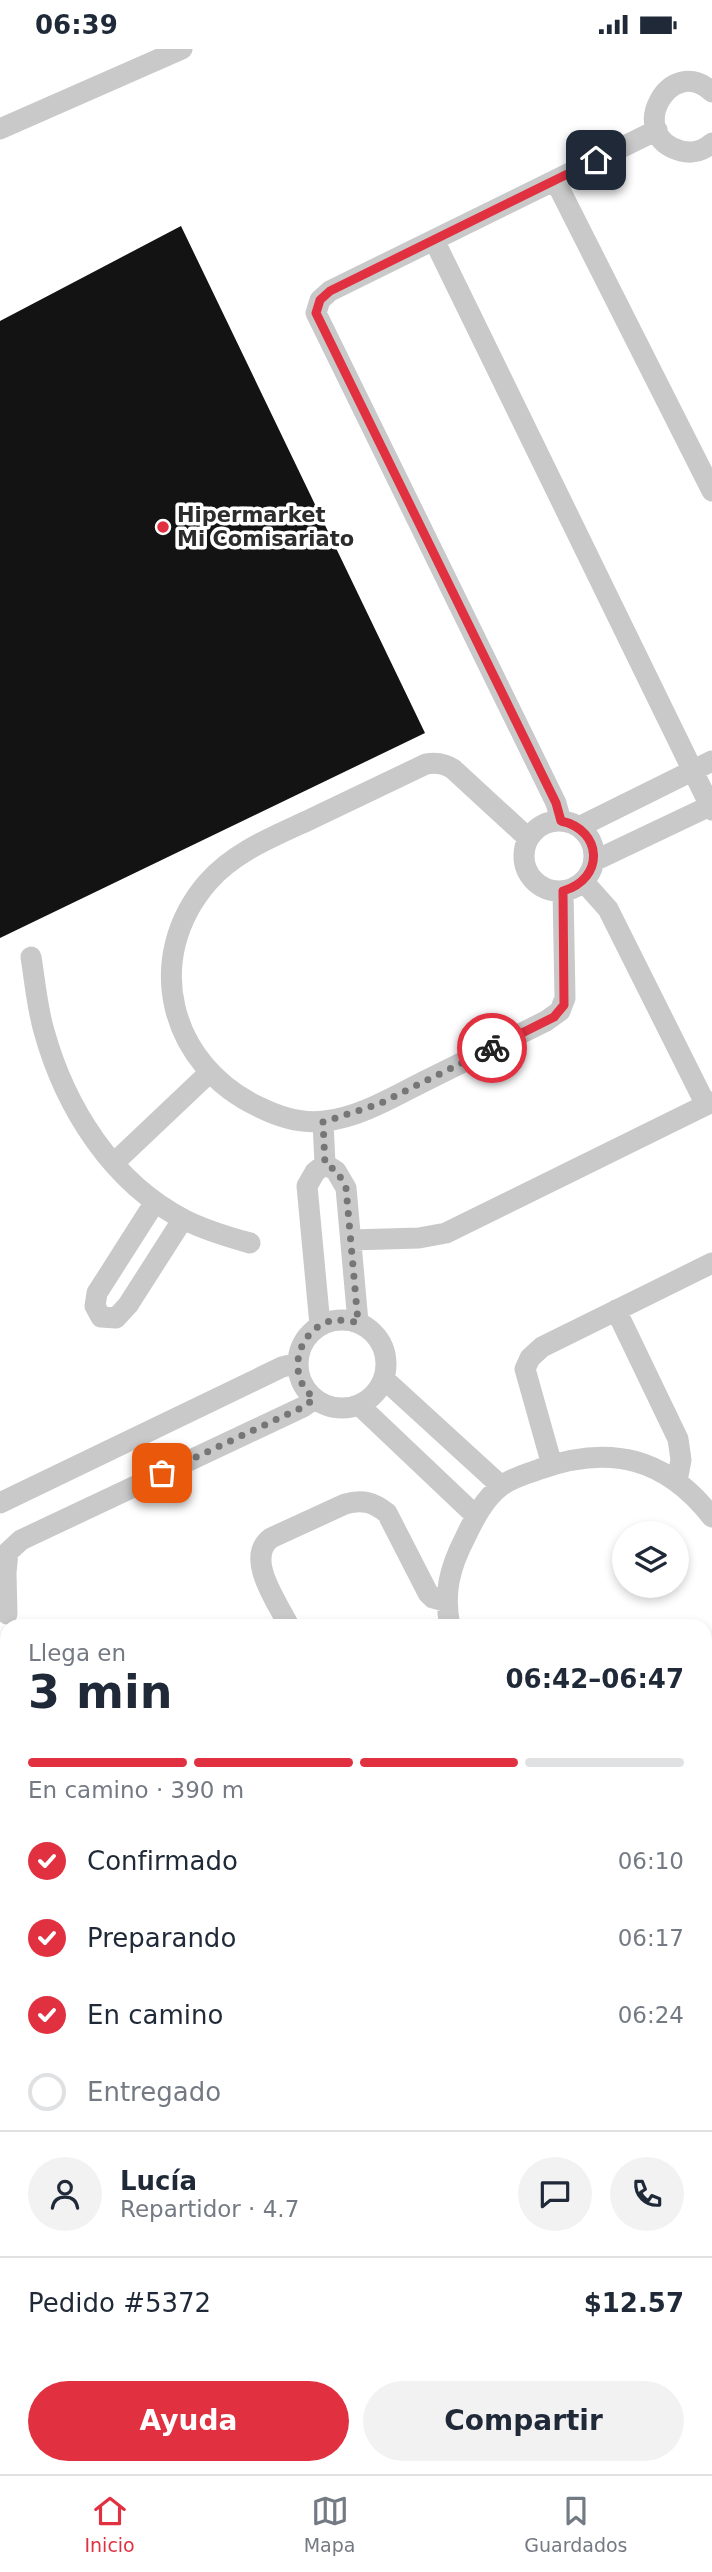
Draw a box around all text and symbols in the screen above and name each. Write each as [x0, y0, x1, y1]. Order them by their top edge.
text: 06:39 [35, 10, 118, 40]
pin [566, 130, 626, 190]
icon: home [577, 141, 615, 179]
place label: Hipermarket Mi Comisariato [177, 503, 354, 551]
marker: Hipermarket Mi Comisariato [155, 519, 171, 535]
courier [457, 1013, 527, 1083]
icon: bike [473, 1029, 511, 1067]
pin [132, 1443, 192, 1503]
icon: bag [143, 1454, 181, 1492]
map controls [612, 1521, 689, 1598]
button: layers [612, 1521, 689, 1598]
text: Llega en [28, 1640, 126, 1666]
text: 06:42–06:47 [505, 1664, 684, 1694]
text: 3 min [28, 1665, 172, 1719]
text: En camino · 390 m [28, 1777, 244, 1803]
icon: check [28, 1842, 66, 1880]
text: Confirmado [87, 1846, 238, 1876]
text: 06:10 [618, 1848, 684, 1874]
icon: check [28, 1919, 66, 1957]
text: Preparando [87, 1923, 236, 1953]
text: 06:17 [618, 1925, 684, 1951]
icon: check [28, 1996, 66, 2034]
text: En camino [87, 2000, 223, 2030]
text: 06:24 [618, 2002, 684, 2028]
text: Entregado [87, 2077, 221, 2107]
button: person [28, 2157, 102, 2231]
button: chat [518, 2157, 592, 2231]
button: phone [610, 2157, 684, 2231]
text: Lucía [120, 2166, 197, 2196]
text: Repartidor · 4.7 [120, 2196, 299, 2222]
text: Pedido #5372 [28, 2288, 211, 2318]
text: $12.57 [584, 2288, 684, 2318]
button: Ayuda [28, 2381, 349, 2461]
button: Compartir [363, 2381, 684, 2461]
tab: Inicio [84, 2492, 135, 2556]
tab: Mapa [304, 2492, 355, 2556]
tab: Guardados [524, 2492, 628, 2556]

